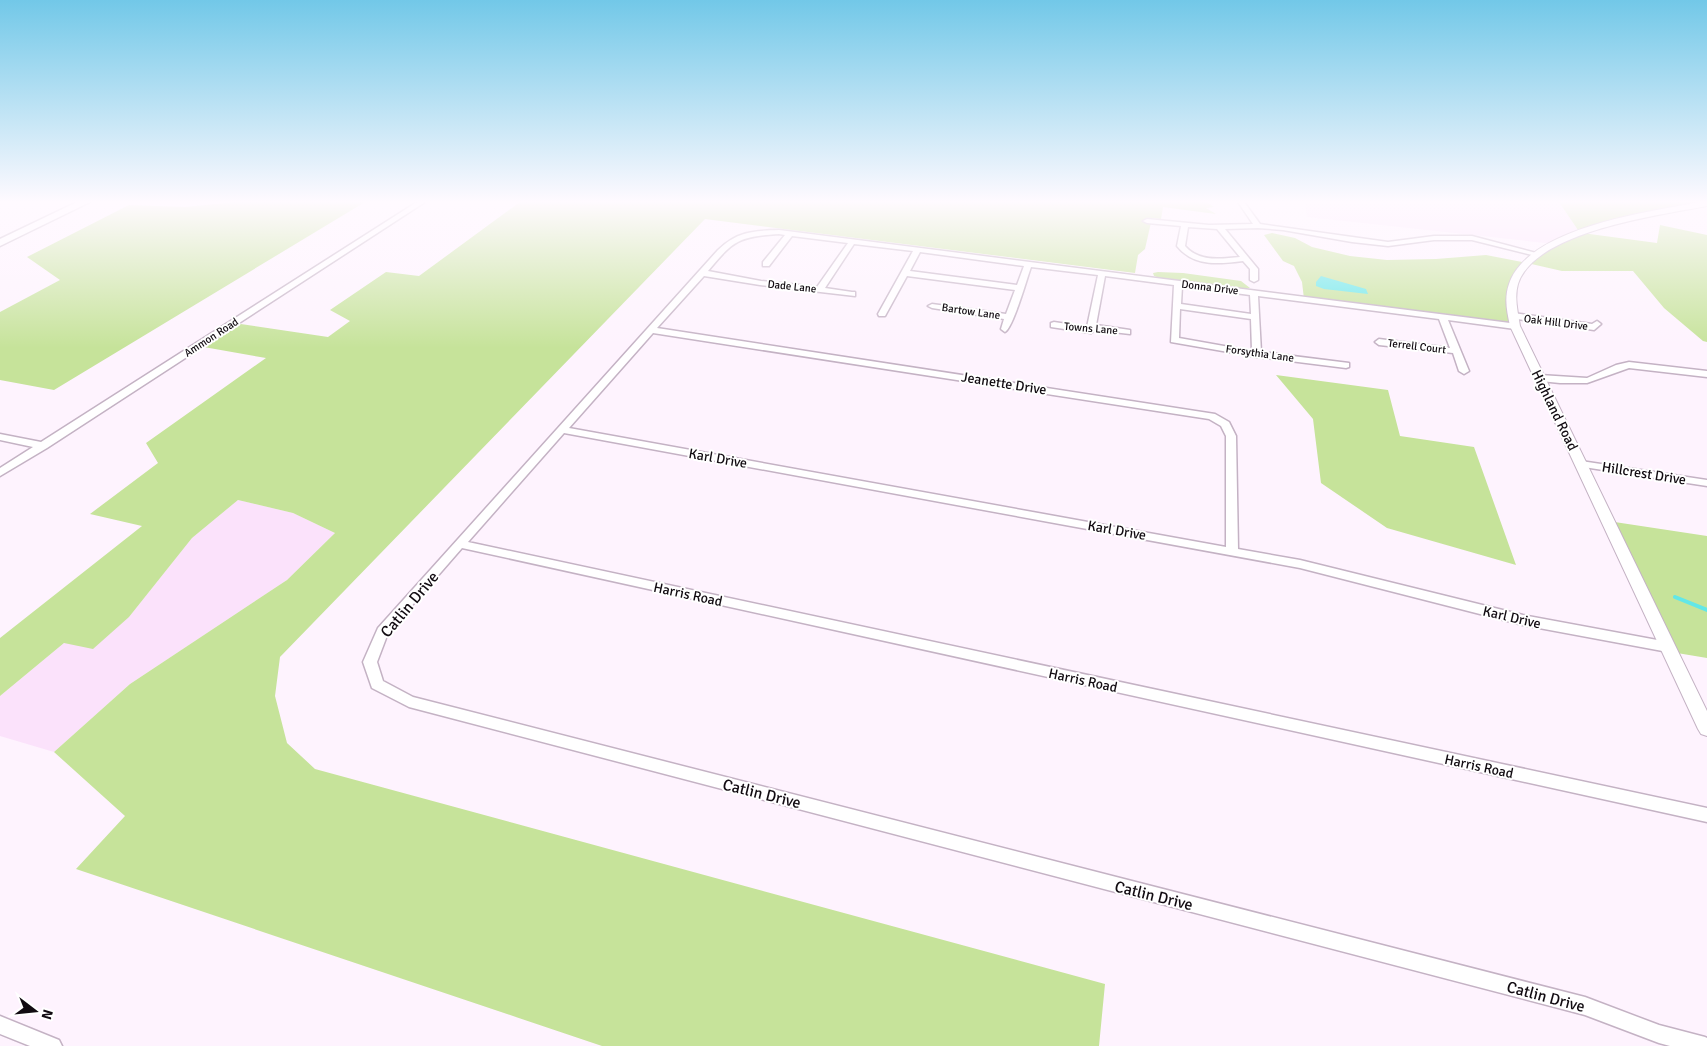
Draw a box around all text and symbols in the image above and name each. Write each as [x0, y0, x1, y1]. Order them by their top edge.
street label: Dade Lane [767, 277, 817, 296]
street label: Donna Drive [1181, 278, 1239, 297]
street label: Bartow Lane [941, 301, 1001, 322]
street label: Oak Hill Drive [1523, 312, 1589, 333]
street label: Ammon Road [182, 315, 241, 360]
street label: Towns Lane [1063, 320, 1118, 337]
street label: Terrell Court [1387, 336, 1447, 357]
street label: Forsythia Lane [1225, 342, 1295, 365]
street label: Highland Road [1528, 367, 1581, 453]
street label: Jeanette Drive [960, 368, 1048, 399]
street label: Karl Drive [687, 445, 748, 472]
street label: Hillcrest Drive [1601, 458, 1687, 489]
street label: Karl Drive [1086, 517, 1147, 544]
street label: Catlin Drive [376, 568, 443, 642]
street label: Harris Road [652, 579, 724, 610]
street label: Karl Drive [1481, 603, 1543, 632]
street label: Harris Road [1047, 665, 1119, 696]
street label: Harris Road [1443, 751, 1515, 782]
street label: Catlin Drive [720, 775, 803, 813]
street label: Catlin Drive [1112, 877, 1195, 915]
street label: Catlin Drive [1504, 977, 1587, 1017]
north arrow [10, 986, 60, 1036]
text: N [38, 1007, 57, 1021]

